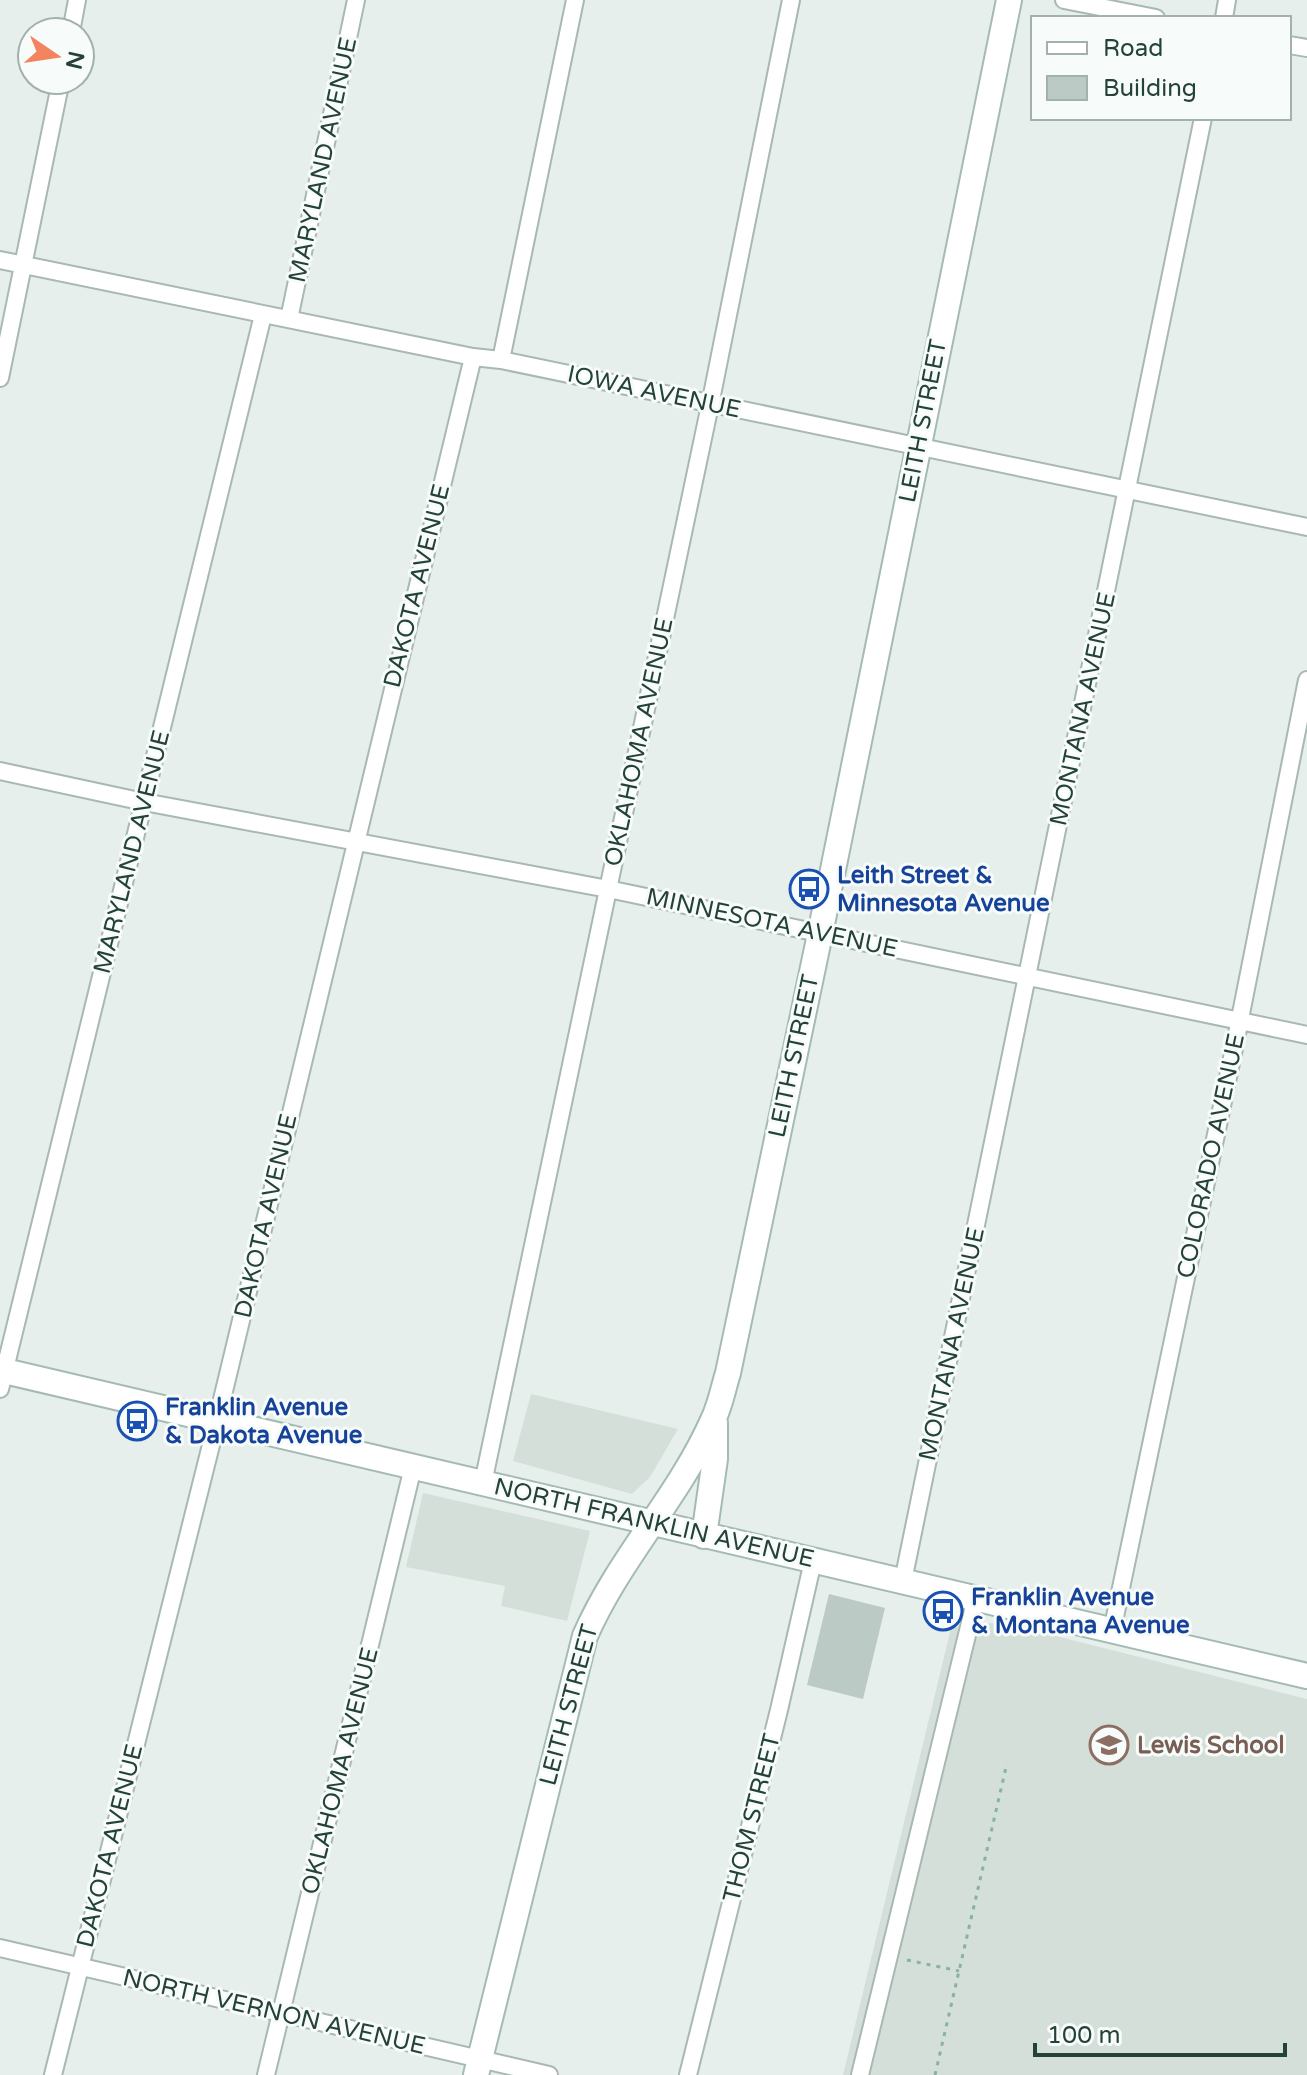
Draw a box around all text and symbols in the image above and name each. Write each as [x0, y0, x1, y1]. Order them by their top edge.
north arrow [16, 16, 96, 96]
legend [1031, 16, 1291, 120]
text: Road [1103, 34, 1163, 63]
street label: MARYLAND AVENUE [283, 35, 363, 285]
text: N [60, 49, 89, 72]
text: Building [1103, 74, 1197, 103]
street label: LEITH STREET [893, 336, 953, 505]
street label: IOWA AVENUE [565, 359, 743, 425]
street label: DAKOTA AVENUE [378, 481, 456, 691]
street label: MONTANA AVENUE [1044, 590, 1122, 828]
street label: OKLAHOMA AVENUE [598, 615, 680, 869]
street label: MARYLAND AVENUE [88, 727, 176, 977]
place label: Leith Street & Minnesota Avenue [837, 861, 1050, 918]
bus stop icon: Leith Street & Minnesota Avenue [788, 868, 830, 910]
street label: MINNESOTA AVENUE [644, 882, 900, 964]
street label: LEITH STREET [763, 972, 825, 1140]
street label: COLORADO AVENUE [1171, 1031, 1251, 1281]
street label: DAKOTA AVENUE [228, 1111, 304, 1321]
street label: MONTANA AVENUE [913, 1225, 991, 1463]
place label: Franklin Avenue & Dakota Avenue [165, 1393, 363, 1450]
bus stop icon: Franklin Avenue & Dakota Avenue [116, 1400, 158, 1442]
street label: NORTH FRANKLIN AVENUE [491, 1472, 817, 1574]
place label: Franklin Avenue & Montana Avenue [971, 1583, 1190, 1640]
bus stop icon: Franklin Avenue & Montana Avenue [922, 1590, 964, 1632]
street label: LEITH STREET [534, 1621, 605, 1789]
street label: OKLAHOMA AVENUE [295, 1645, 385, 1897]
school or university icon: Lewis School [1088, 1724, 1130, 1766]
street label: THOM STREET [717, 1730, 787, 1905]
place label: Lewis School [1137, 1731, 1284, 1760]
street label: DAKOTA AVENUE [71, 1741, 149, 1951]
street label: NORTH VERNON AVENUE [120, 1963, 428, 2061]
scale bar [1035, 2007, 1285, 2057]
text: 100 m [1047, 2021, 1121, 2050]

